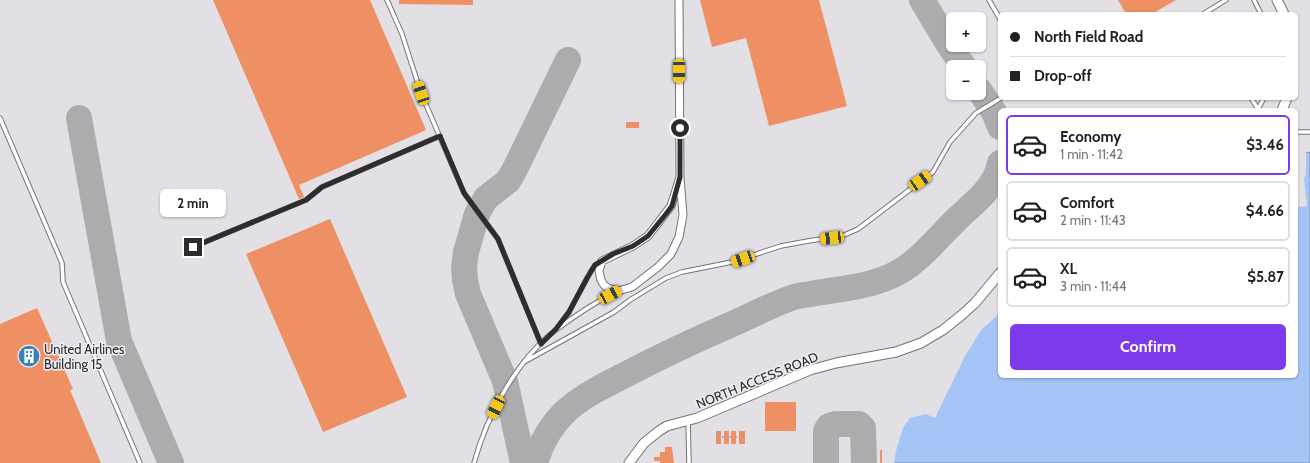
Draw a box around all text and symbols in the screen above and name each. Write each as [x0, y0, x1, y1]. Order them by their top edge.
map controls [946, 12, 986, 100]
button: + [946, 12, 986, 52]
text: North Field Road [1034, 28, 1143, 46]
car [673, 59, 685, 83]
button: − [946, 60, 986, 100]
text: Drop-off [1034, 67, 1092, 85]
car [411, 80, 431, 106]
route start [671, 119, 689, 137]
icon: car [1012, 127, 1048, 163]
text: Economy [1060, 128, 1121, 146]
text: $3.46 [1246, 136, 1284, 154]
text: 1 min · 11:42 [1060, 146, 1123, 162]
car [907, 169, 933, 193]
callout: 2 min [160, 189, 226, 217]
icon: car [1012, 193, 1048, 229]
text: Comfort [1060, 194, 1114, 212]
text: 2 min [177, 195, 209, 211]
text: $4.66 [1246, 202, 1284, 220]
text: 2 min · 11:43 [1060, 212, 1126, 228]
car [819, 231, 845, 245]
route end [184, 238, 202, 256]
car [730, 249, 756, 269]
icon: car [1012, 259, 1048, 295]
text: XL [1060, 260, 1077, 278]
text: $5.87 [1247, 268, 1284, 286]
text: 3 min · 11:44 [1060, 278, 1127, 294]
car [597, 284, 623, 306]
button: Confirm [1010, 324, 1286, 370]
place label: United Airlines Building 15 [44, 341, 125, 372]
building icon: United Airlines Building 15 [16, 343, 42, 369]
street label: NORTH ACCESS ROAD [694, 348, 820, 412]
car [485, 394, 507, 420]

